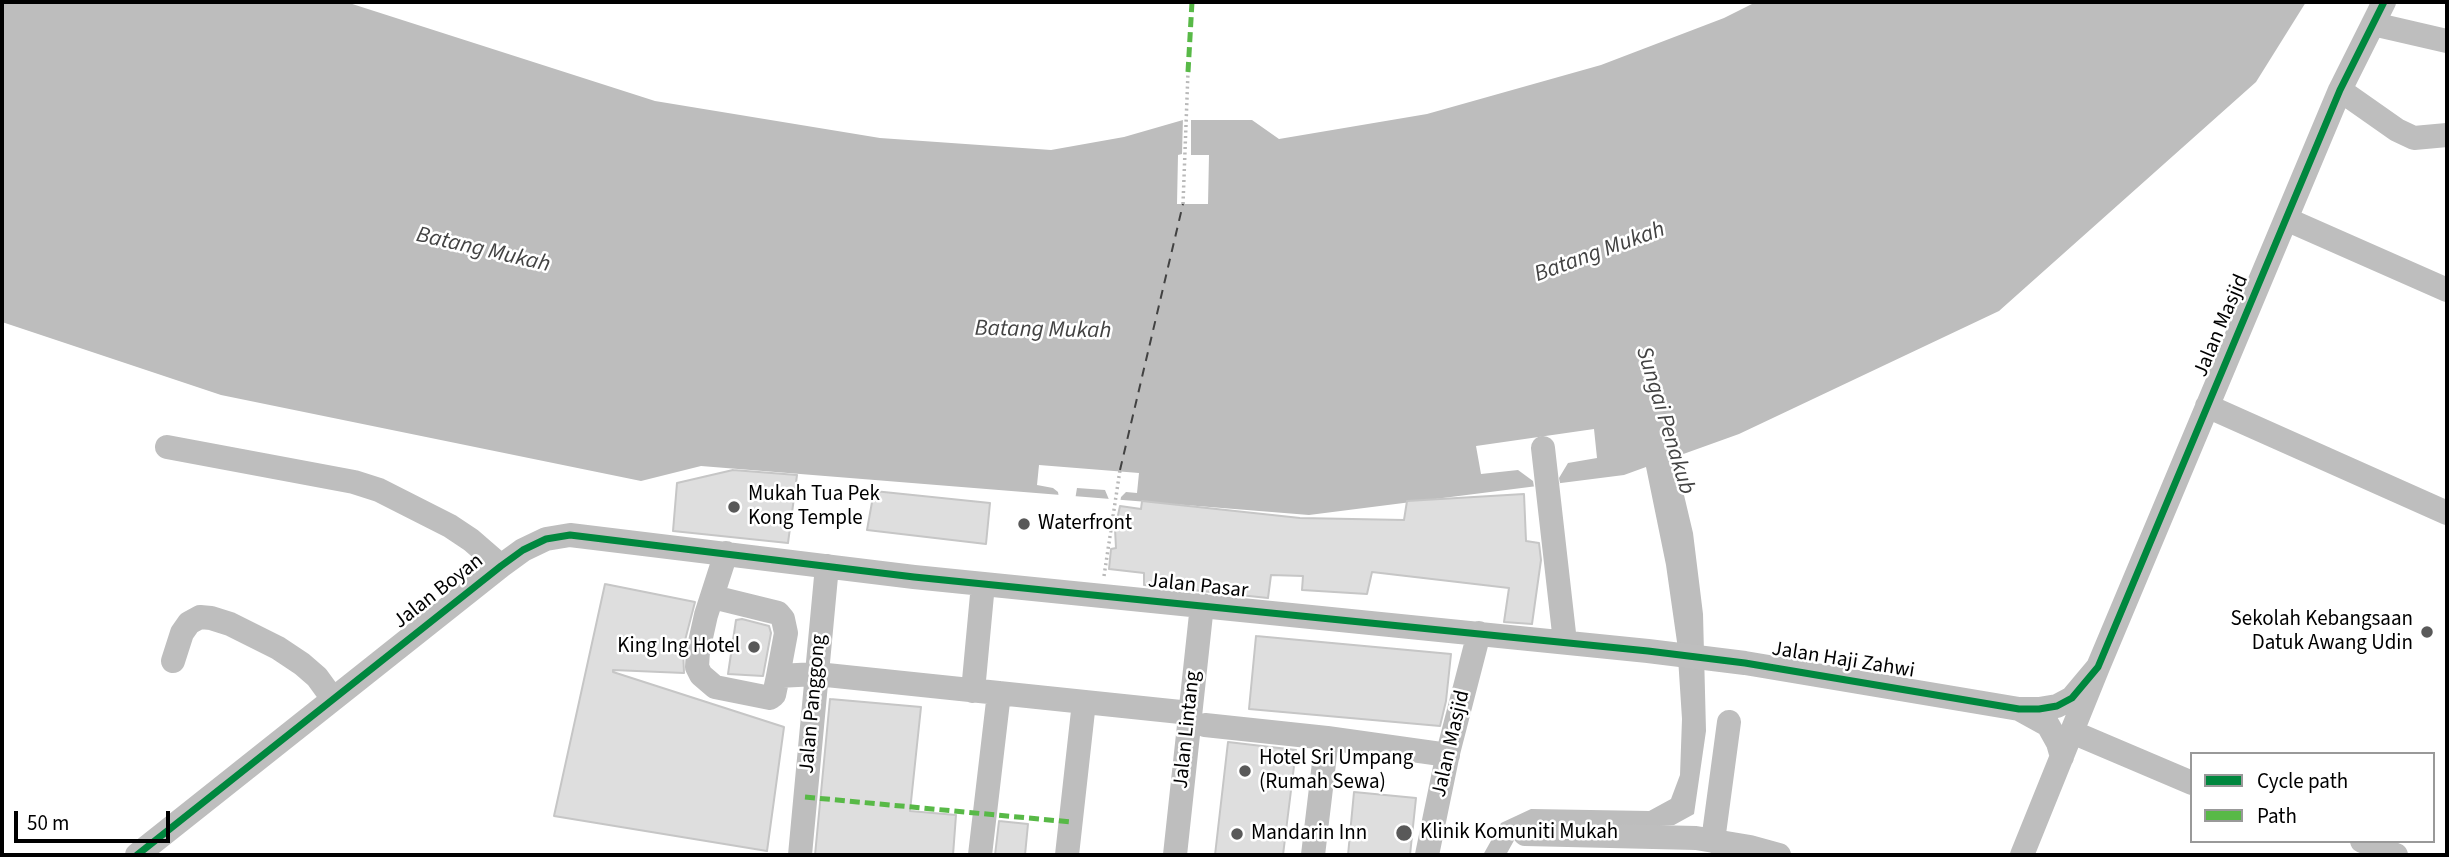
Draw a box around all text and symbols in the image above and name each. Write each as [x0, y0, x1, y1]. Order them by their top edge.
water label: Batang Mukah [1531, 217, 1669, 289]
water label: Batang Mukah [413, 222, 553, 280]
street label: Jalan Masjid [2189, 271, 2255, 381]
water label: Batang Mukah [974, 316, 1112, 346]
water label: Sungai Penakub [1628, 344, 1700, 498]
place label: Mukah Tua Pek Kong Temple [748, 482, 880, 532]
marker: Mukah Tua Pek Kong Temple [726, 499, 742, 515]
place label: Waterfront [1038, 511, 1132, 537]
marker: Waterfront [1016, 516, 1032, 532]
street label: Jalan Boyan [389, 549, 489, 635]
street label: Jalan Pasar [1147, 569, 1249, 605]
place label: Sekolah Kebangsaan Datuk Awang Udin [2231, 607, 2413, 657]
marker: Sekolah Kebangsaan Datuk Awang Udin [2419, 624, 2435, 640]
street label: Jalan Panggong [795, 633, 833, 775]
place label: King Ing Hotel [617, 634, 740, 660]
street label: Jalan Haji Zahwi [1770, 637, 1916, 685]
marker: King Ing Hotel [746, 639, 762, 655]
street label: Jalan Lintang [1169, 670, 1207, 790]
street label: Jalan Masjid [1427, 688, 1477, 800]
place label: Hotel Sri Umpang (Rumah Sewa) [1259, 746, 1413, 796]
legend [2190, 752, 2435, 843]
marker: Hotel Sri Umpang (Rumah Sewa) [1237, 763, 1253, 779]
text: Cycle path [2257, 766, 2348, 796]
scale bar [18, 798, 173, 842]
text: Path [2257, 801, 2297, 831]
text: 50 m [27, 808, 69, 838]
place label: Klinik Komuniti Mukah [1420, 820, 1618, 846]
place label: Mandarin Inn [1251, 821, 1367, 847]
marker: Klinik Komuniti Mukah [1394, 823, 1414, 843]
marker: Mandarin Inn [1229, 826, 1245, 842]

